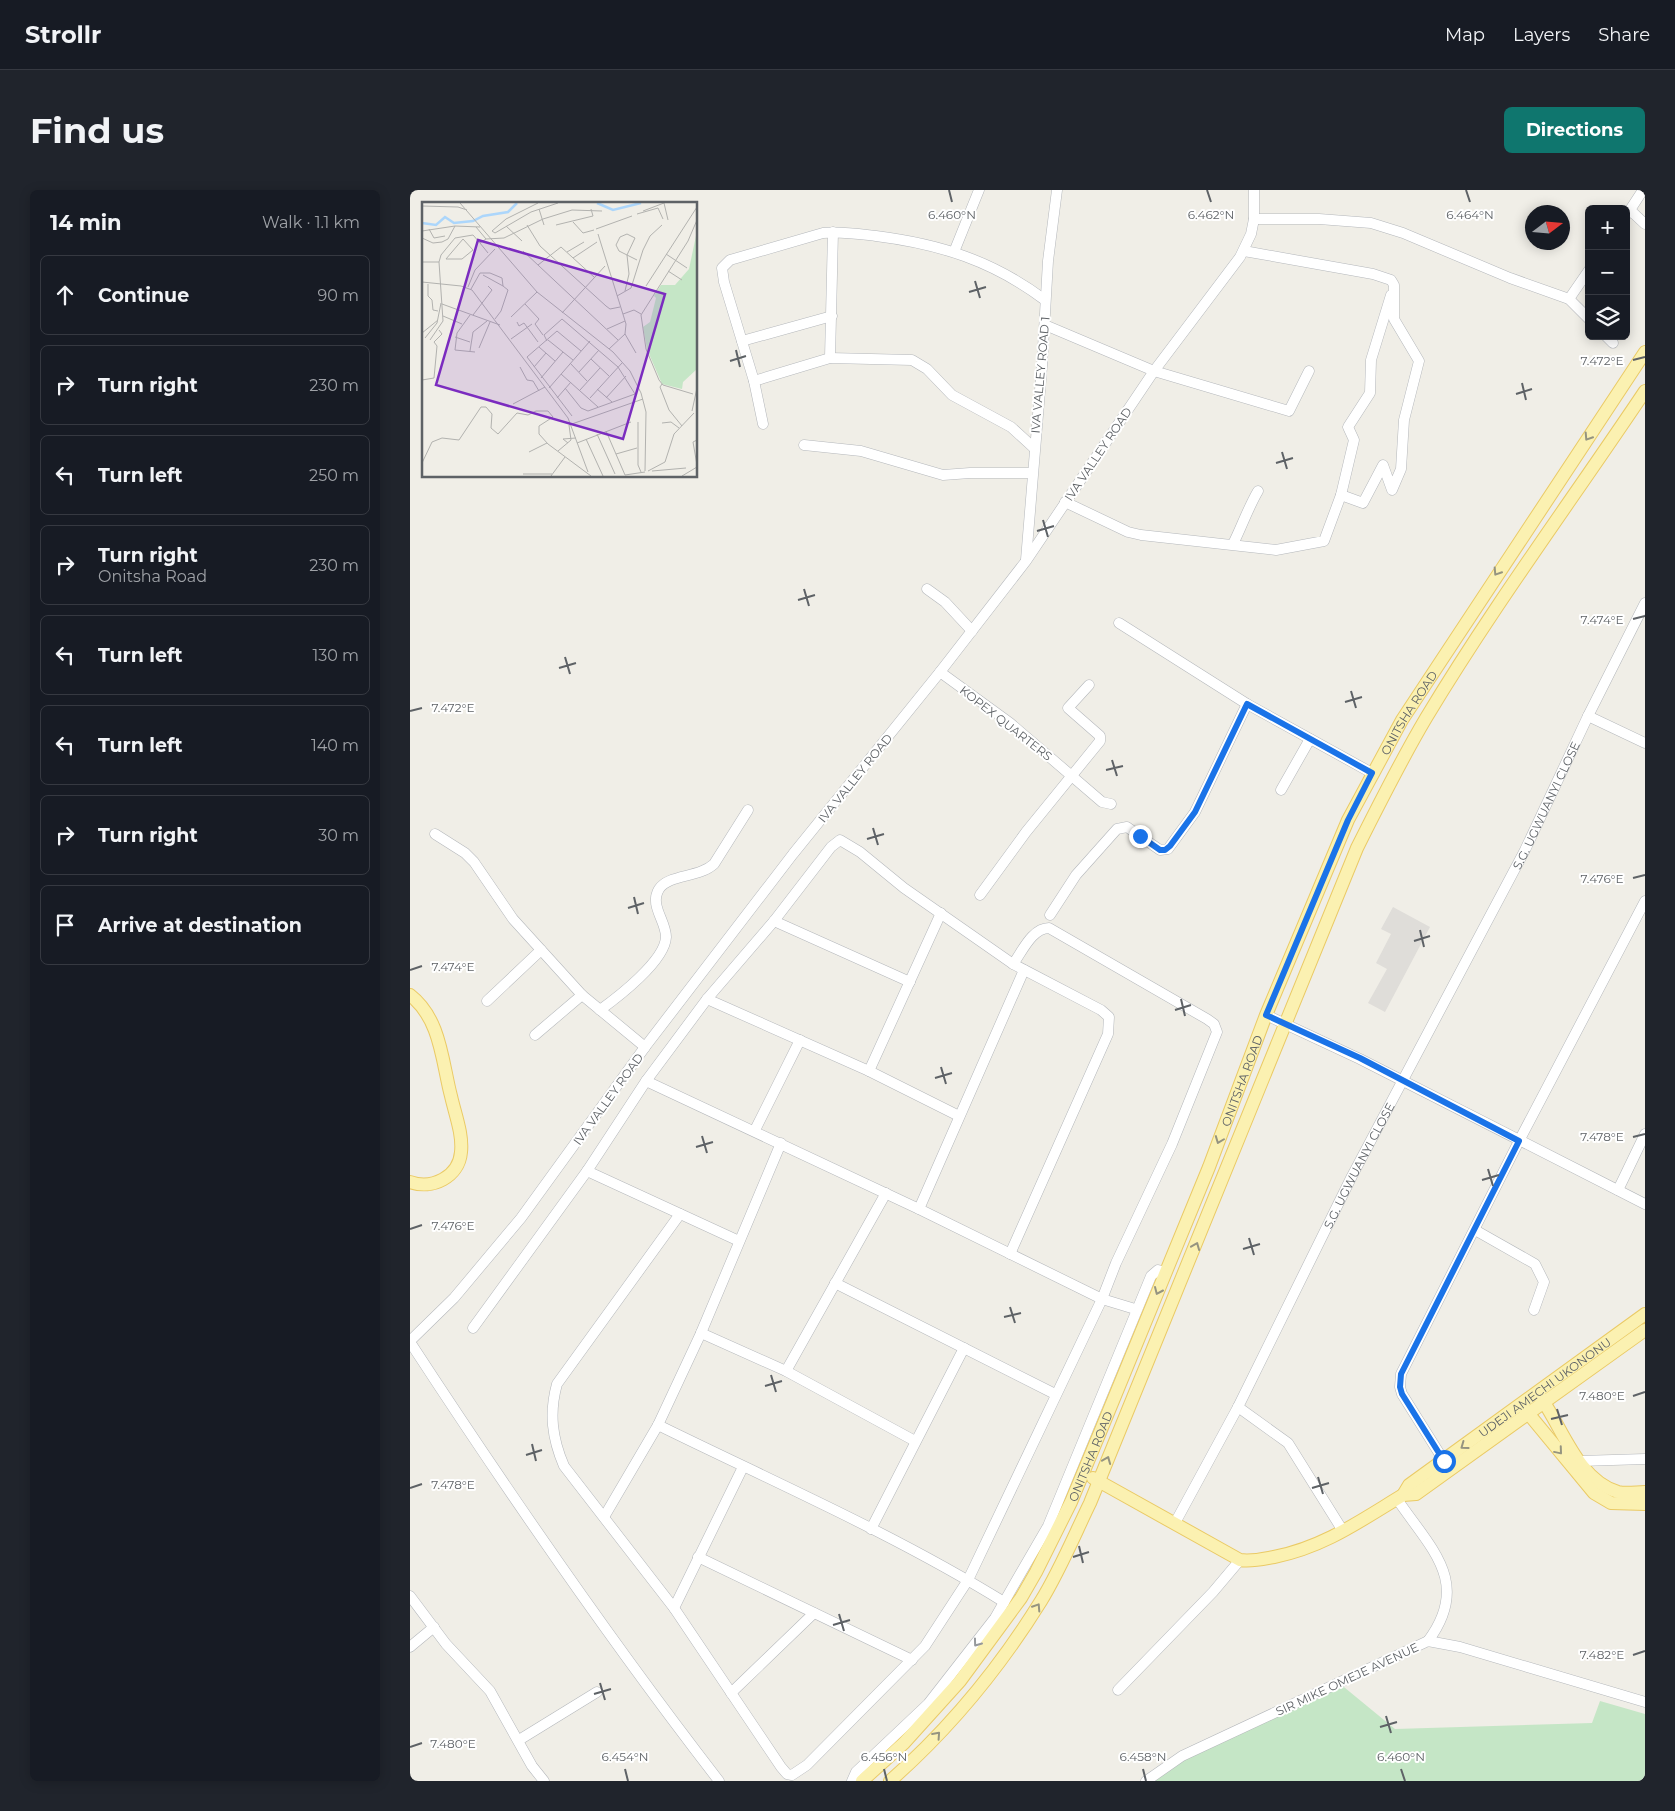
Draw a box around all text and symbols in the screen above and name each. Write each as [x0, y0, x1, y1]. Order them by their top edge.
text: Strollr [25, 20, 101, 49]
text: Map [1445, 24, 1485, 46]
text: Layers [1513, 24, 1570, 46]
text: Share [1598, 24, 1650, 46]
button: Directions [1504, 107, 1645, 153]
text: Find us [30, 109, 164, 152]
inset map [422, 202, 698, 478]
north arrow [1525, 205, 1570, 250]
map controls [1585, 205, 1630, 340]
button: + [1585, 205, 1630, 250]
text: 6.460°N [928, 207, 976, 222]
text: 6.462°N [1188, 207, 1234, 222]
text: 6.464°N [1446, 207, 1494, 222]
text: 14 min [50, 210, 122, 235]
text: Walk · 1.1 km [262, 213, 360, 232]
button: − [1585, 250, 1630, 295]
icon: ahead [51, 281, 79, 309]
text: Continue [98, 284, 189, 307]
text: 90 m [317, 286, 359, 305]
button: layers [1585, 295, 1630, 340]
street label: IVA VALLEY ROAD 1 [1027, 316, 1053, 434]
text: 7.472°E [1580, 353, 1624, 368]
icon: right [51, 371, 79, 399]
text: Turn right [98, 374, 198, 397]
text: 230 m [309, 376, 359, 395]
street label: IVA VALLEY ROAD [1061, 404, 1135, 504]
one-way arrow [1585, 432, 1594, 441]
icon: left [51, 461, 79, 489]
text: Turn left [98, 464, 183, 487]
text: 250 m [309, 466, 359, 485]
text: Turn right [98, 544, 198, 567]
icon: right [51, 551, 79, 579]
text: 230 m [309, 556, 359, 575]
text: Onitsha Road [98, 567, 207, 586]
one-way arrow [1494, 567, 1504, 576]
text: 7.474°E [1580, 612, 1624, 627]
icon: left [51, 641, 79, 669]
text: Turn left [98, 644, 183, 667]
text: 130 m [312, 646, 359, 665]
street label: ONITSHA ROAD [1377, 668, 1440, 757]
street label: KOPEX QUARTERS [957, 682, 1055, 764]
text: 7.472°E [431, 700, 475, 715]
icon: left [51, 731, 79, 759]
street label: IVA VALLEY ROAD [815, 731, 895, 825]
text: Turn left [98, 734, 183, 757]
text: 140 m [311, 736, 359, 755]
street label: S.G. UGWUANYI CLOSE [1509, 739, 1583, 872]
icon: right [51, 821, 79, 849]
text: Turn right [98, 824, 198, 847]
route end [1129, 825, 1152, 848]
text: 30 m [318, 826, 359, 845]
text: 7.476°E [1580, 871, 1624, 886]
icon: arrive [51, 911, 79, 939]
text: Arrive at destination [98, 914, 302, 937]
text: 7.474°E [431, 959, 475, 974]
street label: ONITSHA ROAD [1217, 1033, 1265, 1128]
street label: IVA VALLEY ROAD [570, 1050, 646, 1148]
street label: S.G. UGWUANYI CLOSE [1320, 1100, 1397, 1231]
text: 7.478°E [1580, 1129, 1624, 1144]
one-way arrow [1215, 1135, 1225, 1144]
text: 7.476°E [431, 1218, 475, 1233]
one-way arrow [1191, 1242, 1201, 1250]
one-way arrow [1153, 1286, 1164, 1295]
street label: UDEJI AMECHI UKONONU [1475, 1334, 1614, 1440]
text: 7.480°E [1579, 1388, 1625, 1403]
street label: ONITSHA ROAD [1065, 1409, 1115, 1504]
one-way arrow [1460, 1440, 1470, 1449]
one-way arrow [1553, 1445, 1562, 1454]
route start [1433, 1450, 1456, 1473]
one-way arrow [1101, 1456, 1112, 1465]
text: 7.478°E [431, 1477, 475, 1492]
one-way arrow [1031, 1603, 1041, 1612]
one-way arrow [973, 1637, 983, 1646]
street label: SIR MIKE OMEJE AVENUE [1273, 1639, 1421, 1719]
text: 7.482°E [1580, 1647, 1624, 1662]
one-way arrow [932, 1731, 941, 1740]
text: 7.480°E [430, 1736, 476, 1751]
text: 6.454°N [602, 1749, 648, 1764]
text: 6.456°N [861, 1749, 907, 1764]
text: 6.458°N [1120, 1749, 1166, 1764]
text: 6.460°N [1377, 1749, 1425, 1764]

